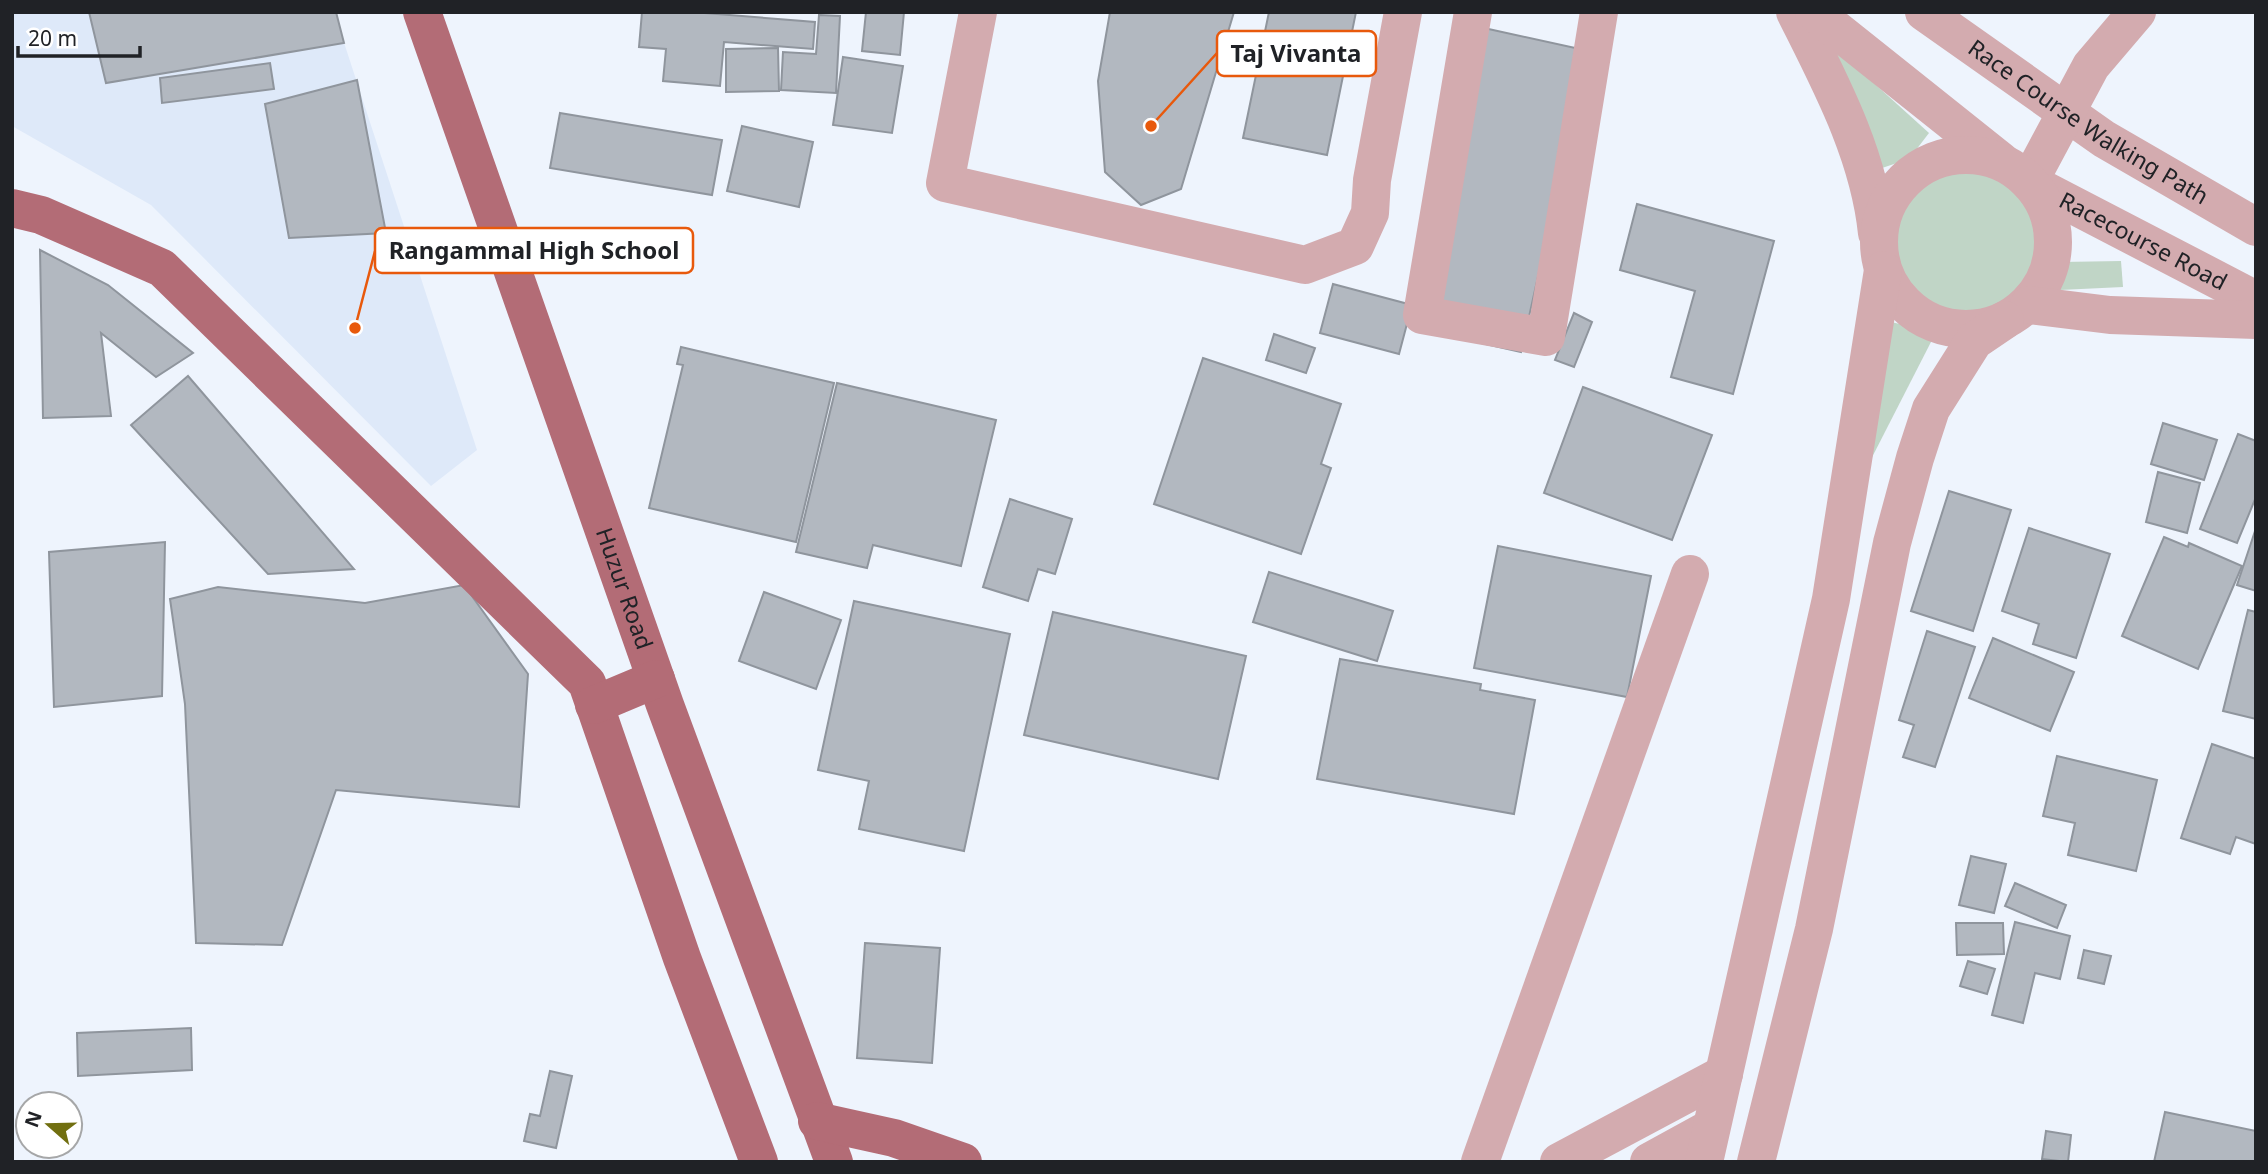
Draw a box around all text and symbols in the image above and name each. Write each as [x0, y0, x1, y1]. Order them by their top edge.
scale bar [18, 14, 140, 58]
text: 20 m [28, 24, 77, 52]
callout: Taj Vivanta [1217, 31, 1376, 76]
street label: Race Course Walking Path [1962, 31, 2215, 211]
text: Taj Vivanta [1231, 36, 1361, 69]
street label: Racecourse Road [2054, 183, 2233, 297]
callout: Rangammal High School [375, 228, 693, 273]
text: Rangammal High School [389, 233, 679, 266]
street label: Huzur Road [589, 523, 661, 654]
north arrow [14, 1090, 84, 1160]
text: N [18, 1107, 48, 1131]

